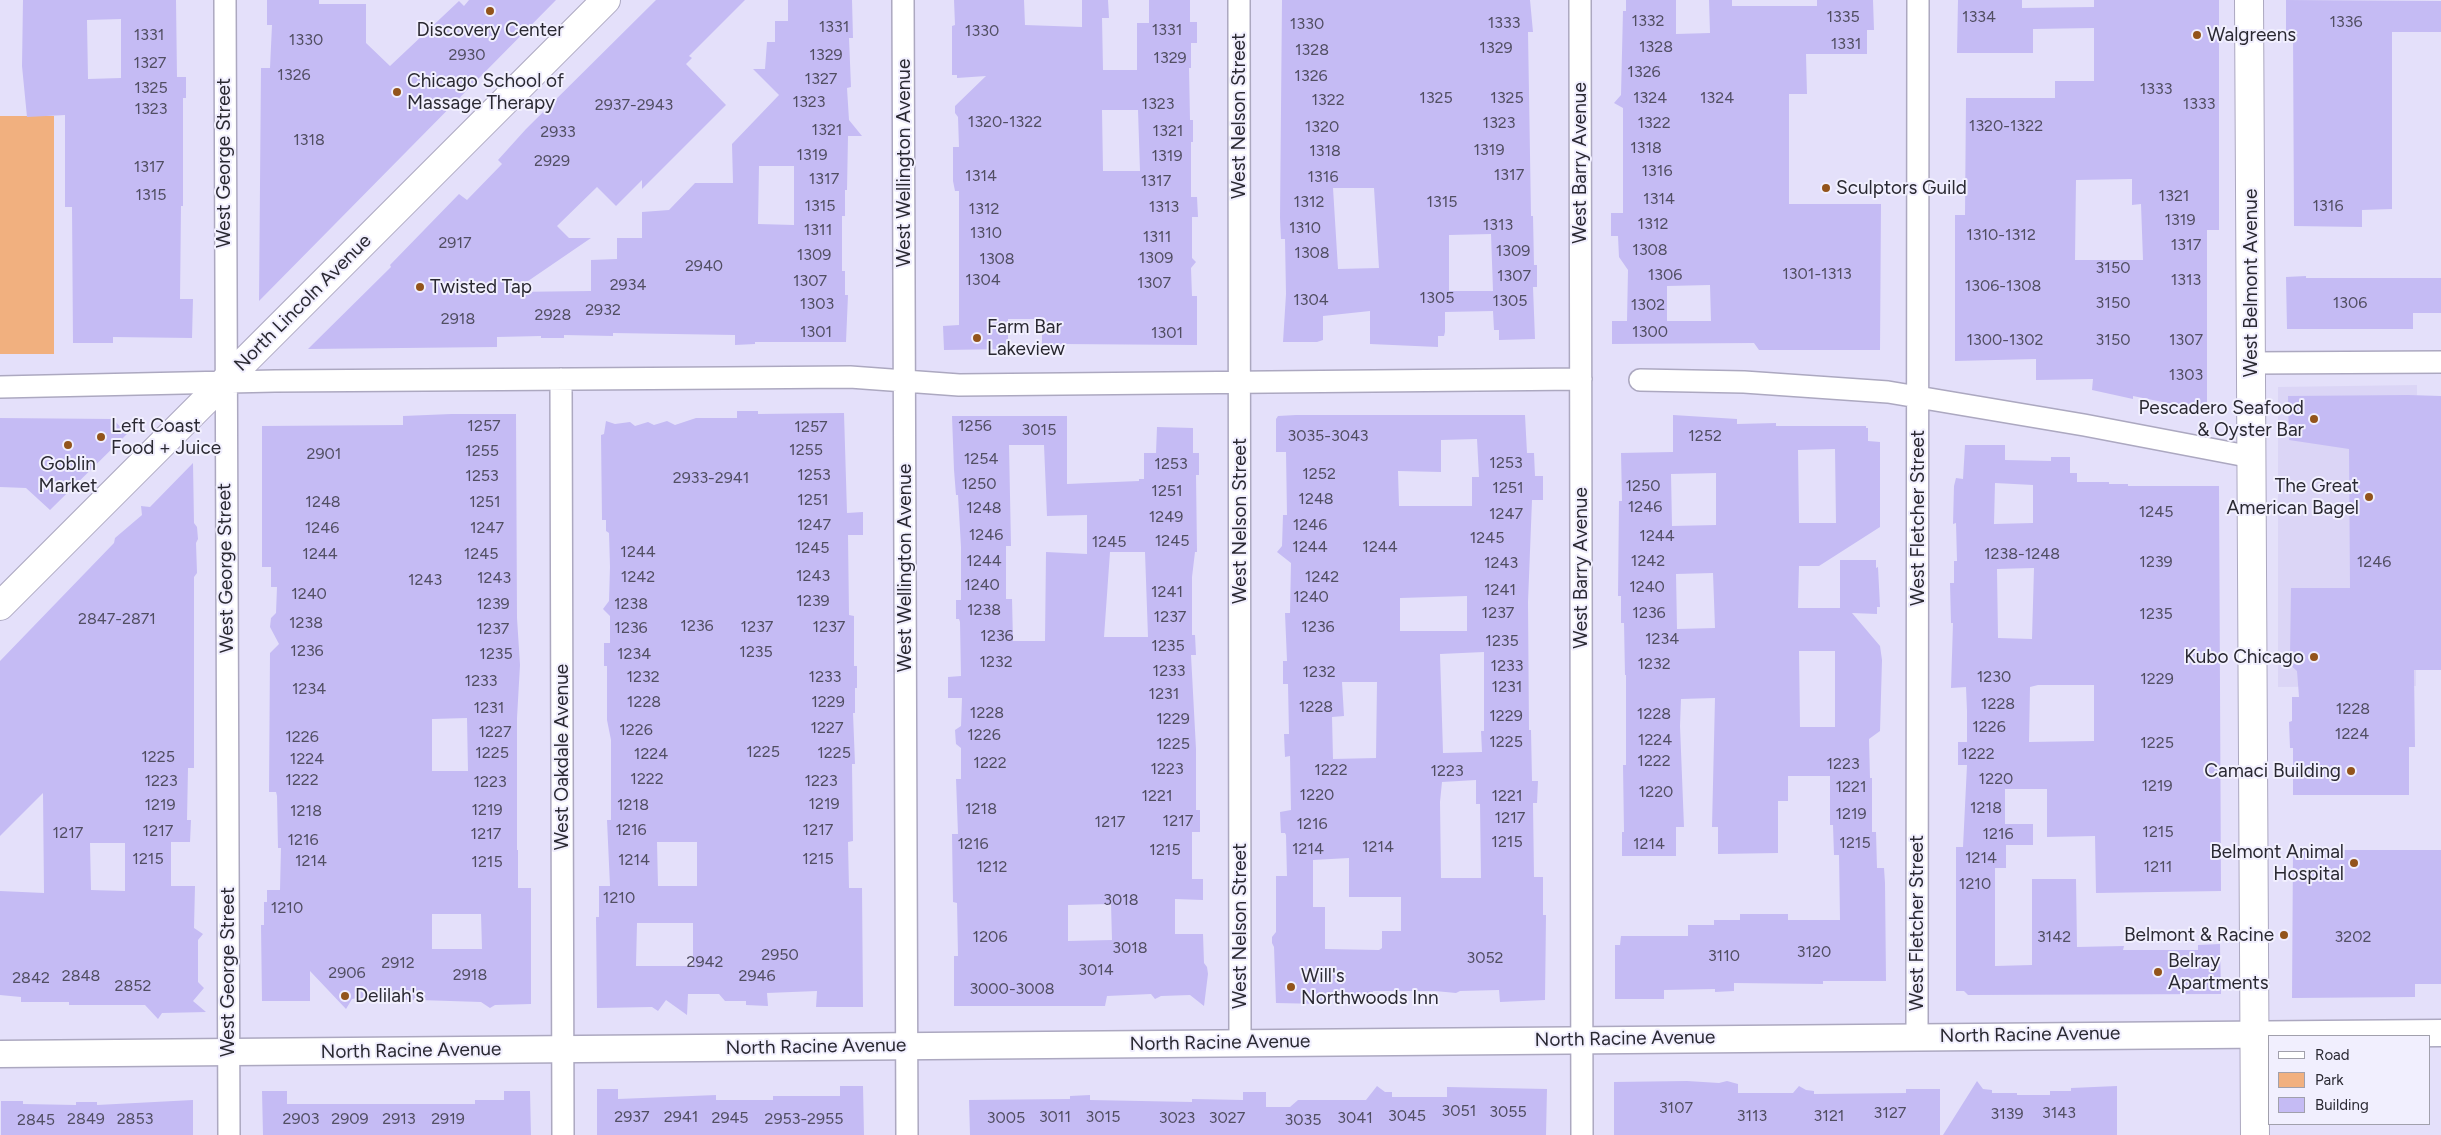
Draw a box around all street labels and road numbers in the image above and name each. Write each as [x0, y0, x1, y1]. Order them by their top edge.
street label: West Nelson Street [1228, 33, 1250, 199]
street label: West Wellington Avenue [893, 59, 915, 267]
street label: West George Street [213, 78, 235, 248]
street label: West Barry Avenue [1569, 82, 1591, 244]
street label: West Belmont Avenue [2240, 189, 2262, 377]
street label: North Lincoln Avenue [230, 230, 376, 376]
street label: West Fletcher Street [1907, 430, 1929, 606]
street label: West Nelson Street [1229, 438, 1251, 604]
street label: West Wellington Avenue [894, 464, 916, 672]
street label: West George Street [213, 483, 239, 653]
street label: West Barry Avenue [1570, 487, 1592, 649]
street label: West Oakdale Avenue [551, 664, 573, 850]
street label: West Fletcher Street [1906, 835, 1928, 1011]
street label: West Nelson Street [1229, 843, 1251, 1009]
street label: West George Street [217, 887, 239, 1057]
street label: North Racine Avenue [1939, 1022, 2121, 1048]
street label: North Racine Avenue [1534, 1026, 1716, 1052]
street label: North Racine Avenue [1129, 1030, 1311, 1056]
street label: North Racine Avenue [725, 1034, 907, 1060]
street label: North Racine Avenue [320, 1038, 502, 1064]

